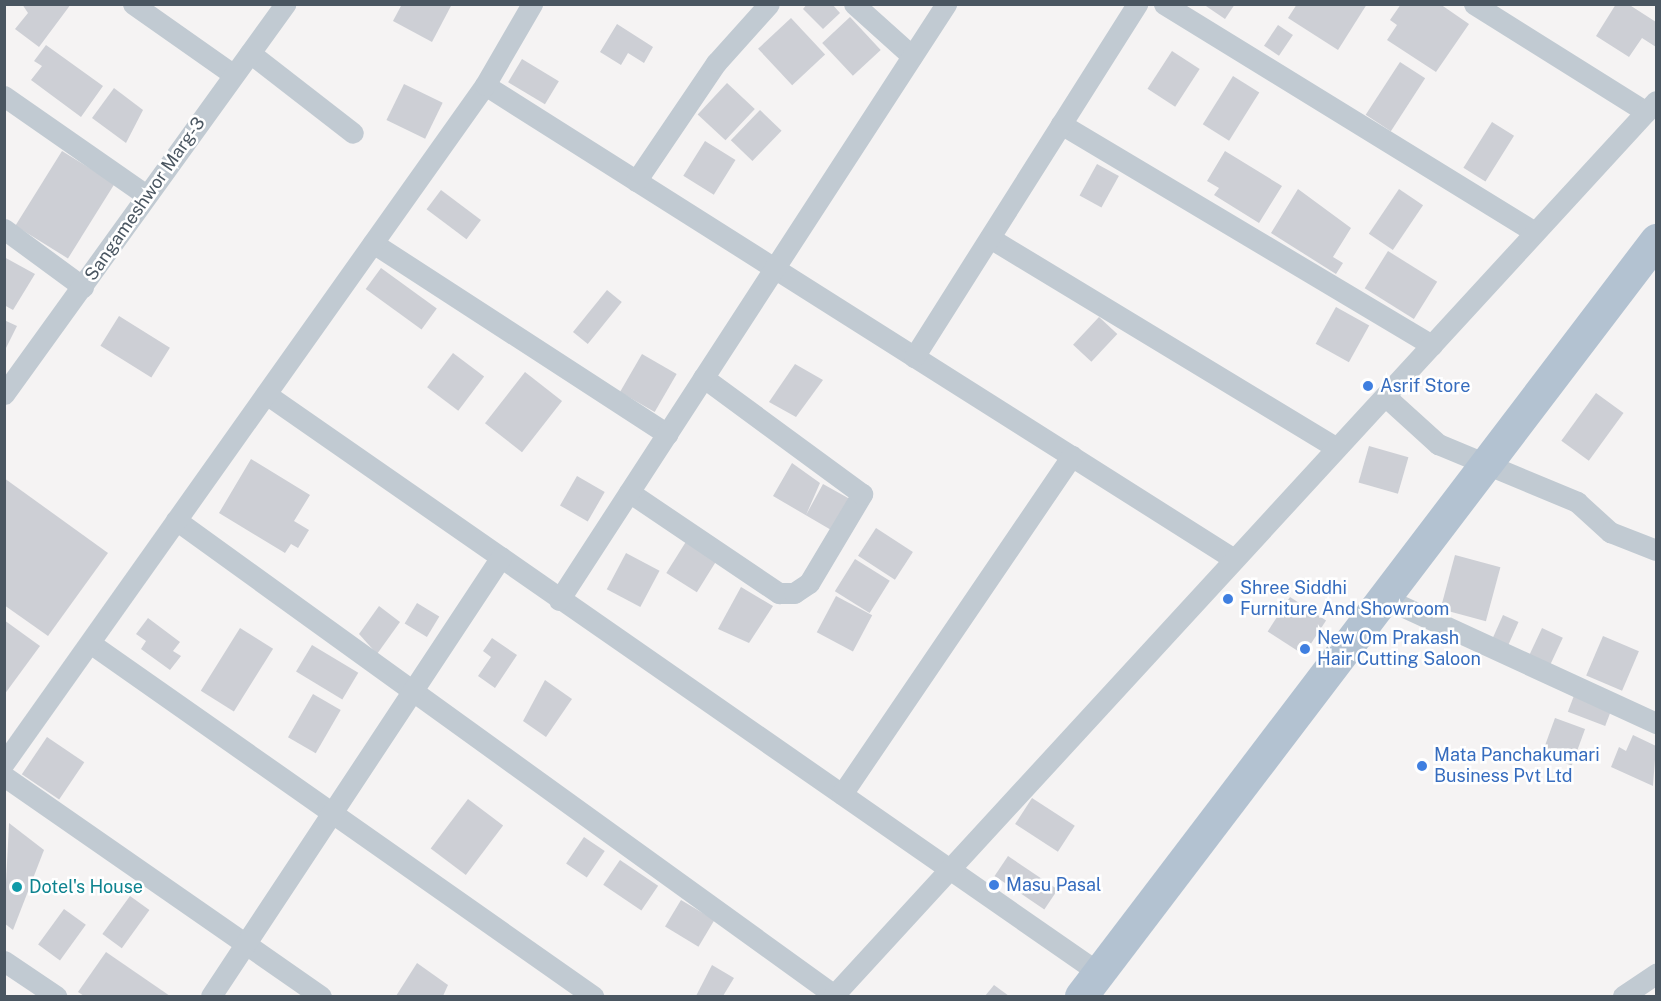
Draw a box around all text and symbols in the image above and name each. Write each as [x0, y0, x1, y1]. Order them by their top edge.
street label: Sangameshwor Marg-3 [80, 113, 210, 285]
place label: Asrif Store [1380, 375, 1470, 397]
marker: Asrif Store [1361, 379, 1375, 393]
place label: Shree Siddhi Furniture And Showroom [1240, 578, 1450, 620]
marker: Shree Siddhi Furniture And Showroom [1221, 592, 1235, 606]
place label: New Om Prakash Hair Cutting Saloon [1317, 628, 1481, 670]
marker: New Om Prakash Hair Cutting Saloon [1298, 642, 1312, 656]
place label: Mata Panchakumari Business Pvt Ltd [1434, 745, 1600, 788]
marker: Mata Panchakumari Business Pvt Ltd [1415, 759, 1429, 773]
place label: Masu Pasal [1006, 874, 1101, 896]
place label: Dotel's House [29, 876, 143, 898]
marker: Masu Pasal [987, 878, 1001, 892]
marker: Dotel's House [10, 880, 24, 894]

